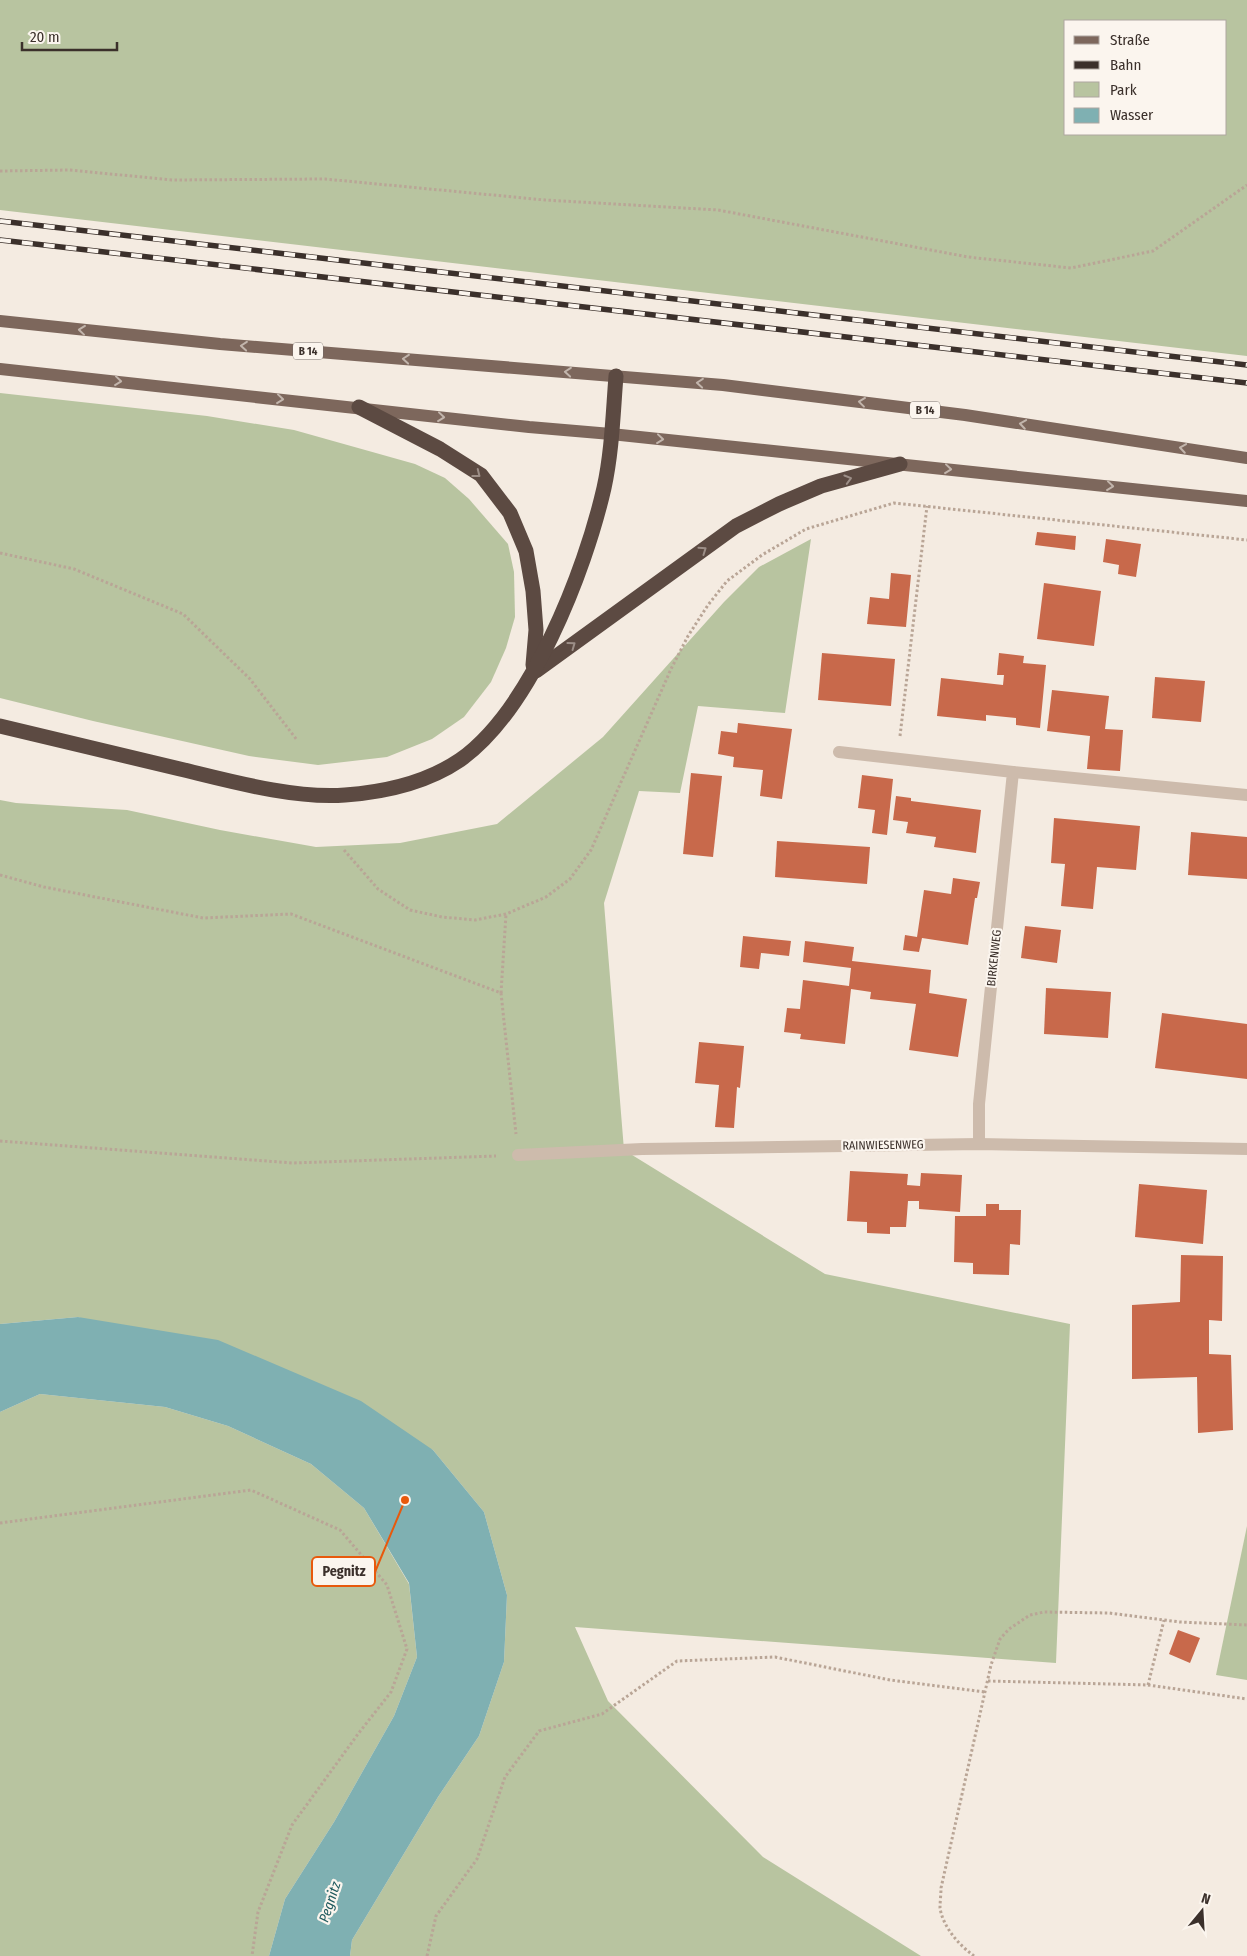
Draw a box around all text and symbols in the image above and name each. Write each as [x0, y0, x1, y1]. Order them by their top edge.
scale bar [22, 20, 118, 52]
legend [1064, 20, 1227, 135]
text: 20 m [30, 28, 60, 46]
text: Straße [1110, 31, 1150, 49]
text: Bahn [1110, 56, 1141, 74]
text: Park [1110, 81, 1137, 99]
text: Wasser [1110, 106, 1154, 124]
one-way arrow [78, 324, 86, 335]
one-way arrow [240, 340, 248, 351]
road number: B 14 [293, 342, 323, 360]
one-way arrow [402, 354, 410, 365]
one-way arrow [564, 367, 572, 378]
one-way arrow [114, 376, 122, 387]
one-way arrow [696, 378, 704, 389]
one-way arrow [276, 393, 284, 404]
one-way arrow [857, 397, 865, 408]
road number: B 14 [910, 402, 940, 418]
one-way arrow [437, 411, 445, 422]
one-way arrow [1018, 419, 1027, 429]
one-way arrow [656, 433, 664, 444]
one-way arrow [1179, 444, 1188, 454]
one-way arrow [945, 463, 953, 474]
one-way arrow [471, 468, 481, 477]
one-way arrow [844, 474, 852, 484]
one-way arrow [1106, 480, 1114, 491]
one-way arrow [698, 547, 707, 556]
one-way arrow [566, 642, 576, 651]
street label: BIRKENWEG [984, 929, 1004, 987]
street label: RAINWIESENWEG [842, 1137, 924, 1153]
callout: Pegnitz [312, 1557, 375, 1586]
text: Pegnitz [323, 1563, 366, 1580]
water label: Pegnitz [315, 1879, 345, 1924]
north arrow [1177, 1886, 1227, 1936]
text: N [1199, 1890, 1212, 1908]

